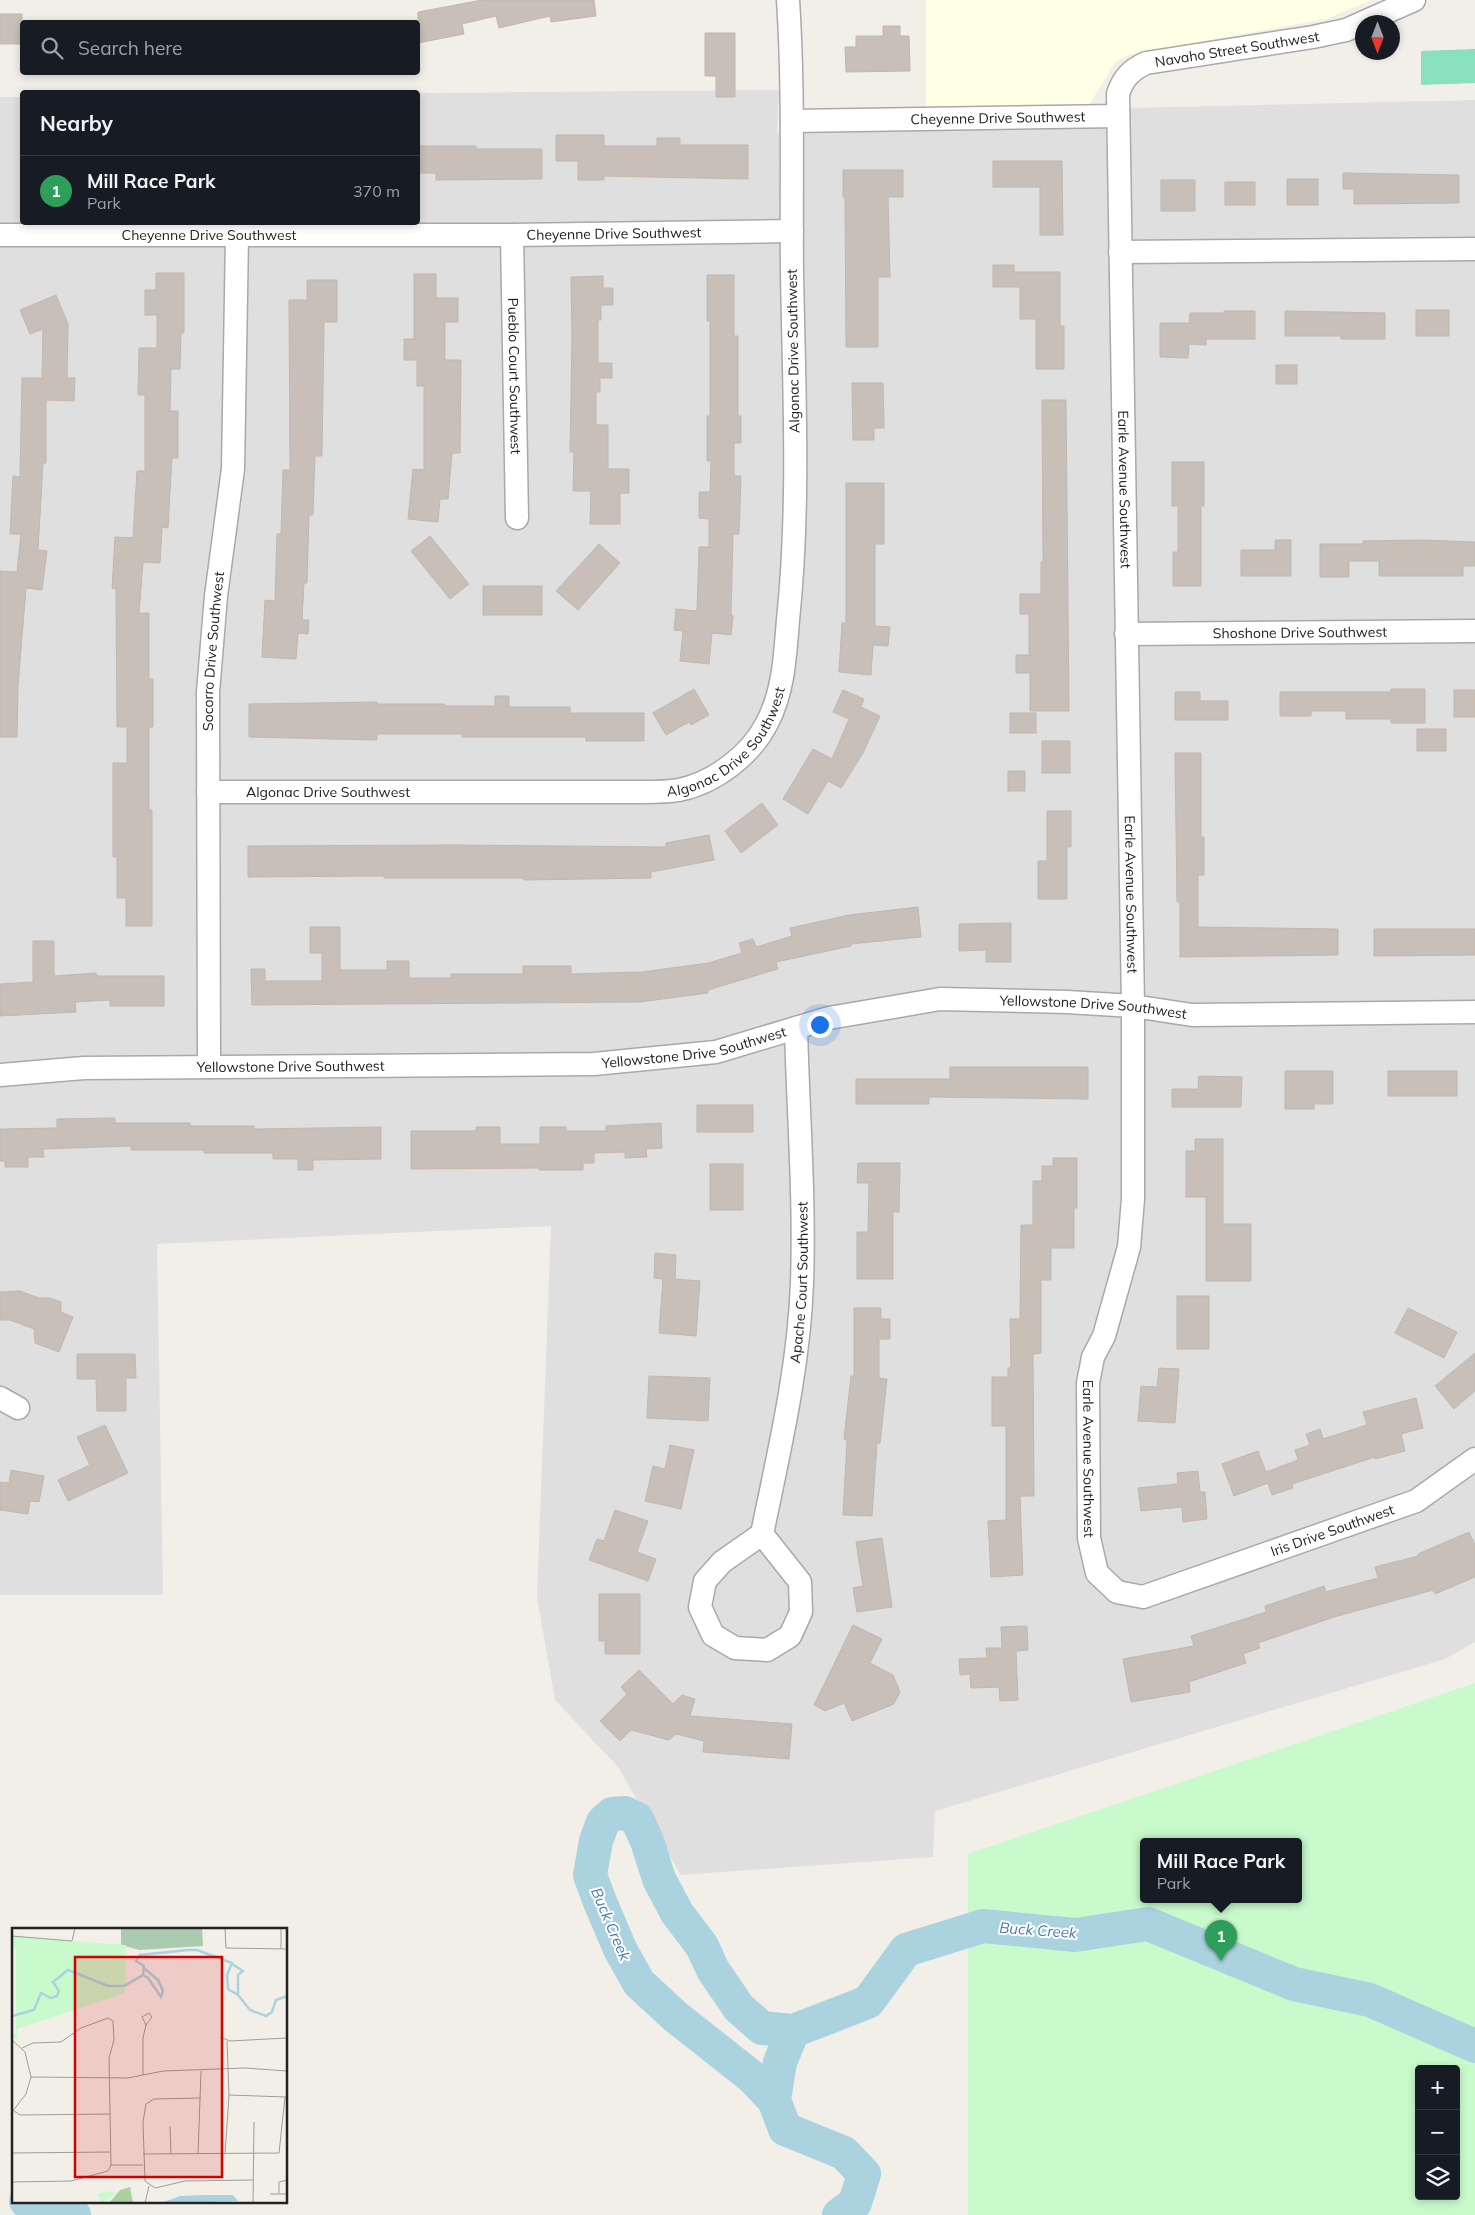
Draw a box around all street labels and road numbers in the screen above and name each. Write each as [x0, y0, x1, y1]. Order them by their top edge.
street label: Navaho Street Southwest [1154, 27, 1320, 71]
street label: Cheyenne Drive Southwest [910, 107, 1086, 128]
street label: Cheyenne Drive Southwest [526, 223, 702, 244]
street label: Cheyenne Drive Southwest [122, 226, 297, 244]
street label: Algonac Drive Southwest [783, 269, 803, 433]
street label: Pueblo Court Southwest [504, 297, 525, 455]
street label: Earle Avenue Southwest [1114, 410, 1135, 569]
street label: Socorro Drive Southwest [199, 570, 228, 731]
street label: Shoshone Drive Southwest [1213, 623, 1387, 642]
street label: Algonac Drive Southwest [666, 685, 789, 800]
street label: Algonac Drive Southwest [246, 783, 410, 801]
street label: Earle Avenue Southwest [1121, 815, 1141, 974]
street label: Yellowstone Drive Southwest [998, 991, 1188, 1023]
street label: Yellowstone Drive Southwest [600, 1022, 789, 1072]
street label: Yellowstone Drive Southwest [196, 1057, 385, 1076]
street label: Apache Court Southwest [786, 1201, 812, 1364]
street label: Earle Avenue Southwest [1079, 1380, 1098, 1538]
street label: Iris Drive Southwest [1268, 1500, 1397, 1560]

